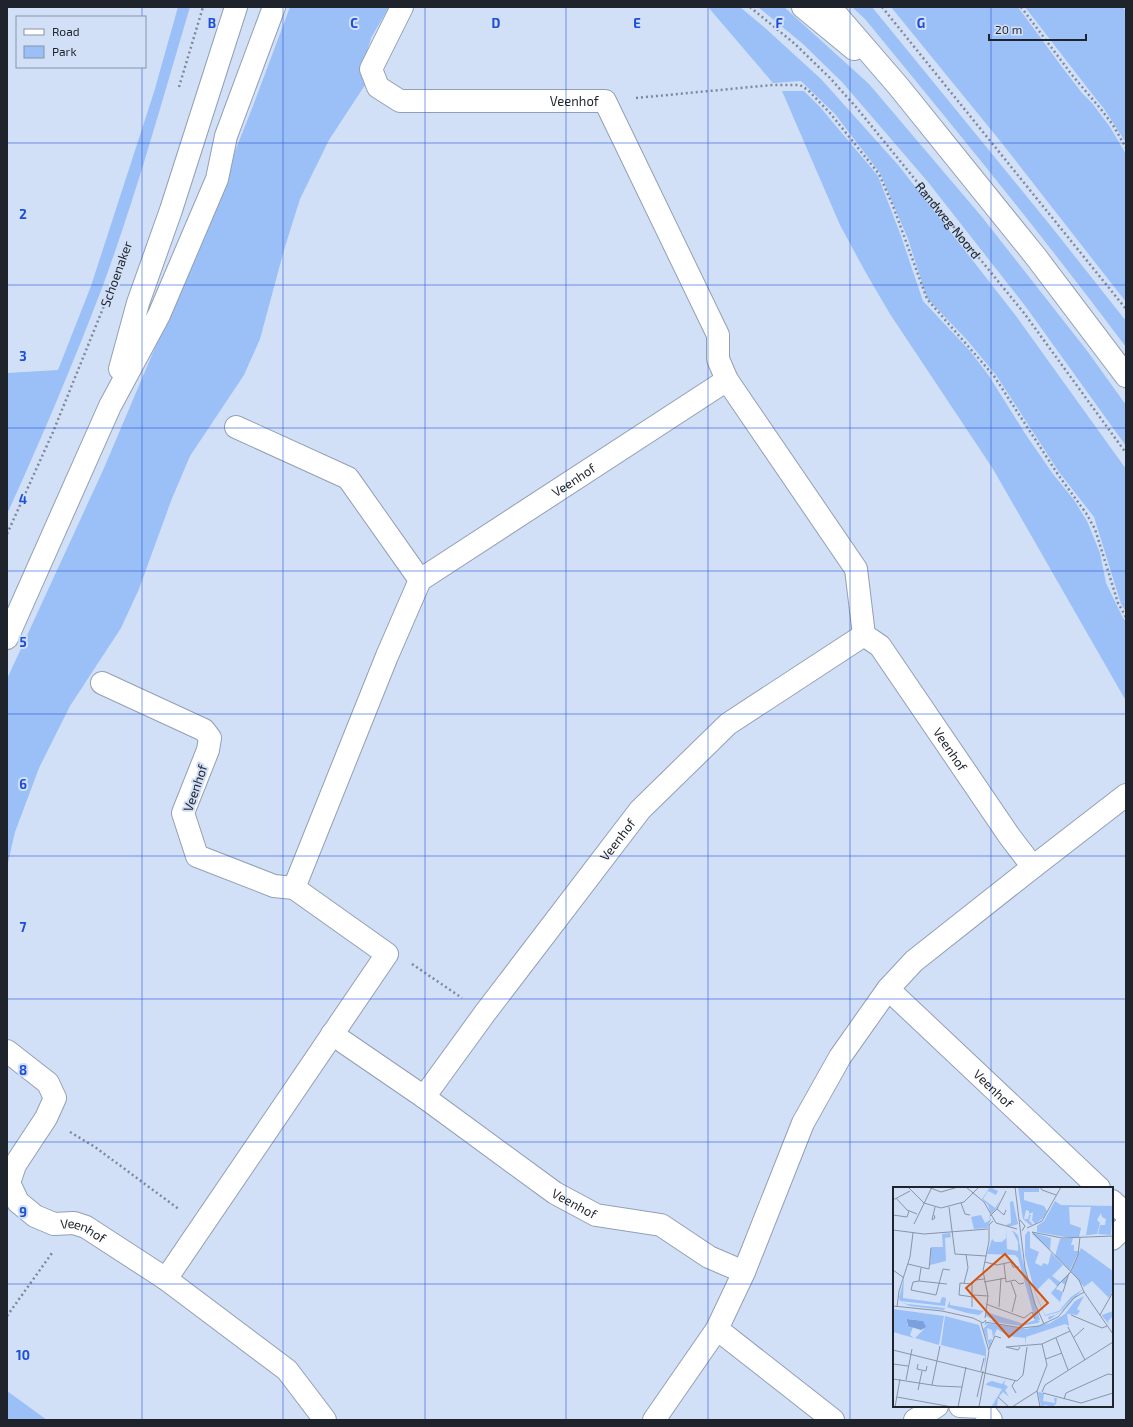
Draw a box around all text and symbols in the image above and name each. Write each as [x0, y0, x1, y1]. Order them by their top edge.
text: B [208, 15, 216, 31]
text: C [350, 15, 358, 31]
text: D [492, 15, 501, 31]
text: E [633, 15, 641, 31]
text: F [775, 15, 783, 31]
text: G [917, 15, 925, 31]
legend [16, 16, 146, 68]
scale bar [989, 16, 1086, 42]
text: 20 m [995, 22, 1022, 36]
text: Road [52, 24, 80, 38]
text: Park [52, 44, 77, 58]
street label: Veenhof [550, 93, 600, 109]
street label: Randweg Noord [912, 178, 984, 262]
text: 2 [19, 206, 27, 222]
street label: Schoenaker [97, 239, 135, 309]
text: 3 [19, 348, 27, 364]
street label: Veenhof [549, 459, 599, 500]
text: 4 [19, 491, 27, 507]
text: 5 [19, 634, 27, 650]
street label: Veenhof [930, 725, 971, 775]
street label: Veenhof [179, 761, 211, 814]
text: 6 [19, 776, 27, 792]
street label: Veenhof [596, 814, 639, 864]
text: 7 [20, 919, 27, 935]
text: 8 [19, 1062, 27, 1078]
street label: Veenhof [970, 1066, 1018, 1112]
street label: Veenhof [549, 1185, 601, 1223]
inset map [893, 1187, 1113, 1407]
text: 9 [19, 1204, 27, 1220]
street label: Veenhof [60, 1215, 110, 1246]
text: 10 [16, 1347, 30, 1363]

